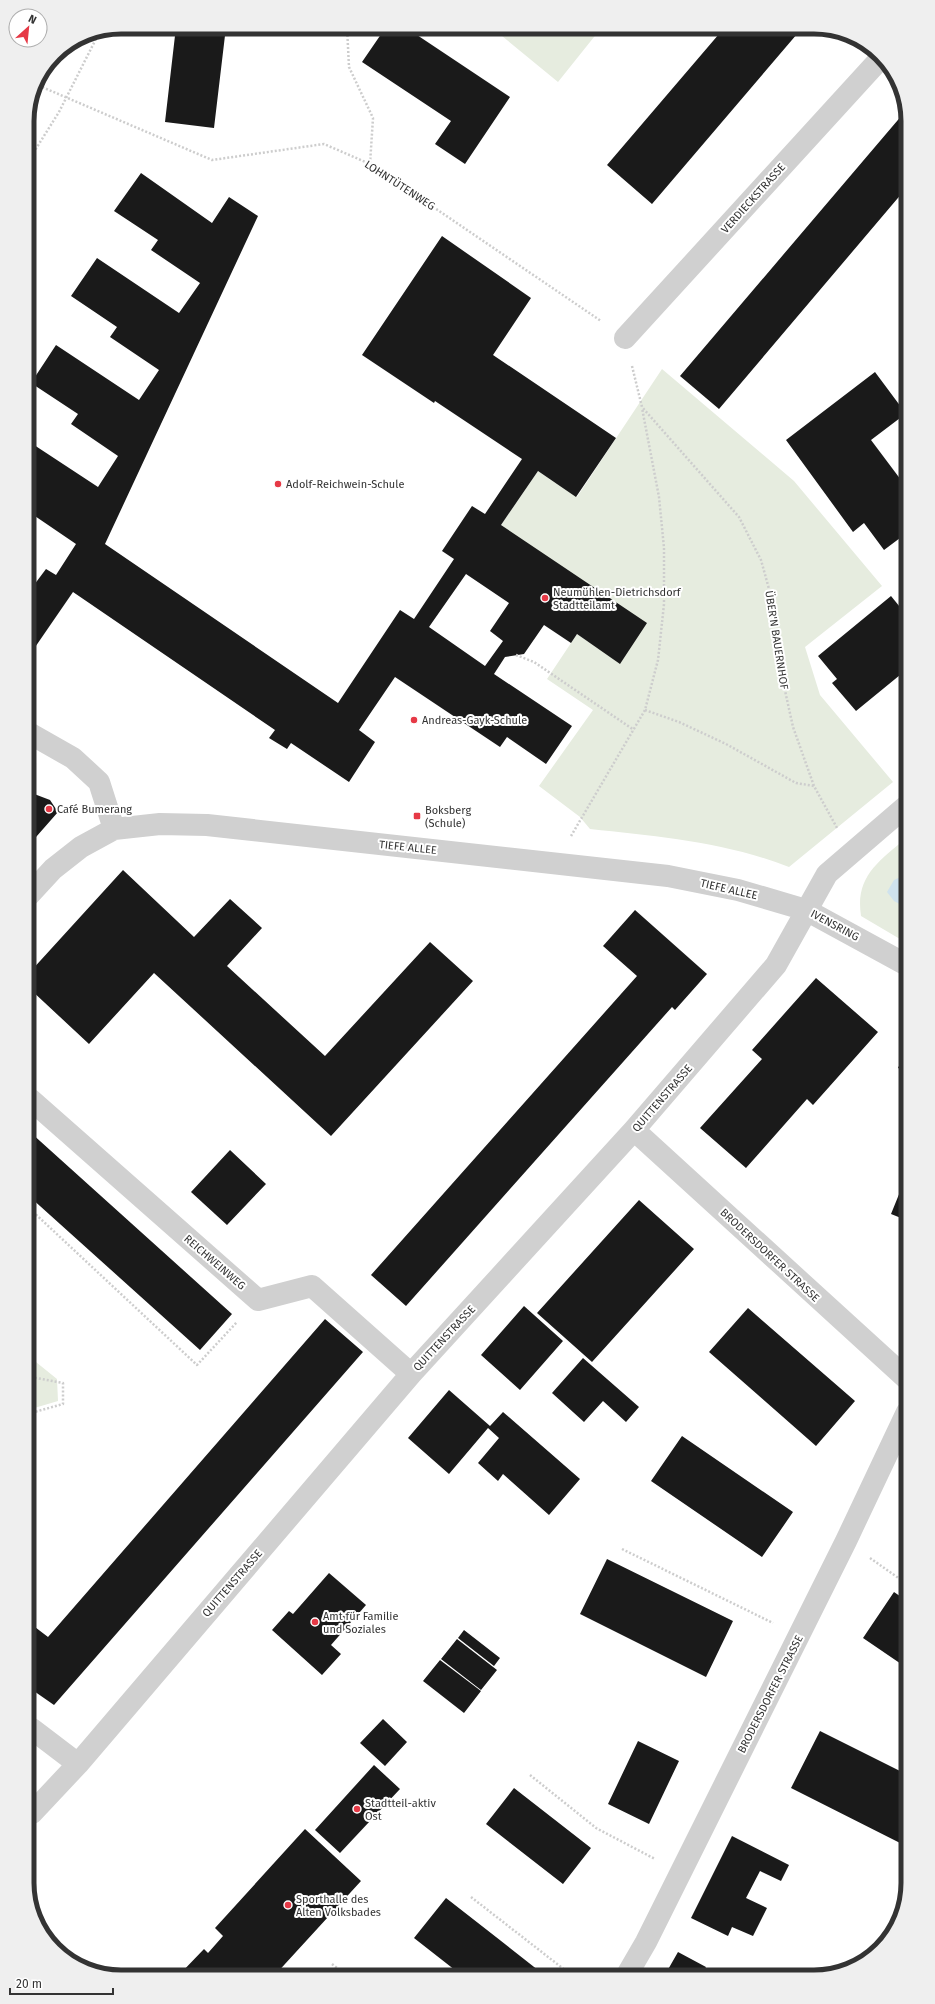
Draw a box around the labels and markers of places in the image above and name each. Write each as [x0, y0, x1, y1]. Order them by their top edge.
place label: Adolf-Reichwein-Schule [286, 478, 404, 491]
marker: Adolf-Reichwein-Schule [273, 479, 283, 489]
place label: Neumühlen-Dietrichsdorf Stadtteilamt [553, 586, 682, 612]
marker: Neumühlen-Dietrichsdorf Stadtteilamt [540, 593, 550, 603]
place label: Andreas-Gayk-Schule [422, 714, 527, 727]
marker: Andreas-Gayk-Schule [409, 715, 419, 725]
place label: Café Bumerang [57, 803, 132, 816]
marker: Café Bumerang [44, 804, 54, 814]
place label: Boksberg (Schule) [425, 804, 471, 830]
marker: Boksberg (Schule) [412, 811, 422, 821]
place label: Amt für Familie und Soziales [323, 1610, 398, 1636]
marker: Amt für Familie und Soziales [310, 1617, 320, 1627]
place label: Stadtteil-aktiv Ost [365, 1797, 436, 1823]
marker: Stadtteil-aktiv Ost [352, 1804, 362, 1814]
place label: Sporthalle des Alten Volksbades [296, 1893, 381, 1919]
marker: Sporthalle des Alten Volksbades [283, 1900, 293, 1910]

